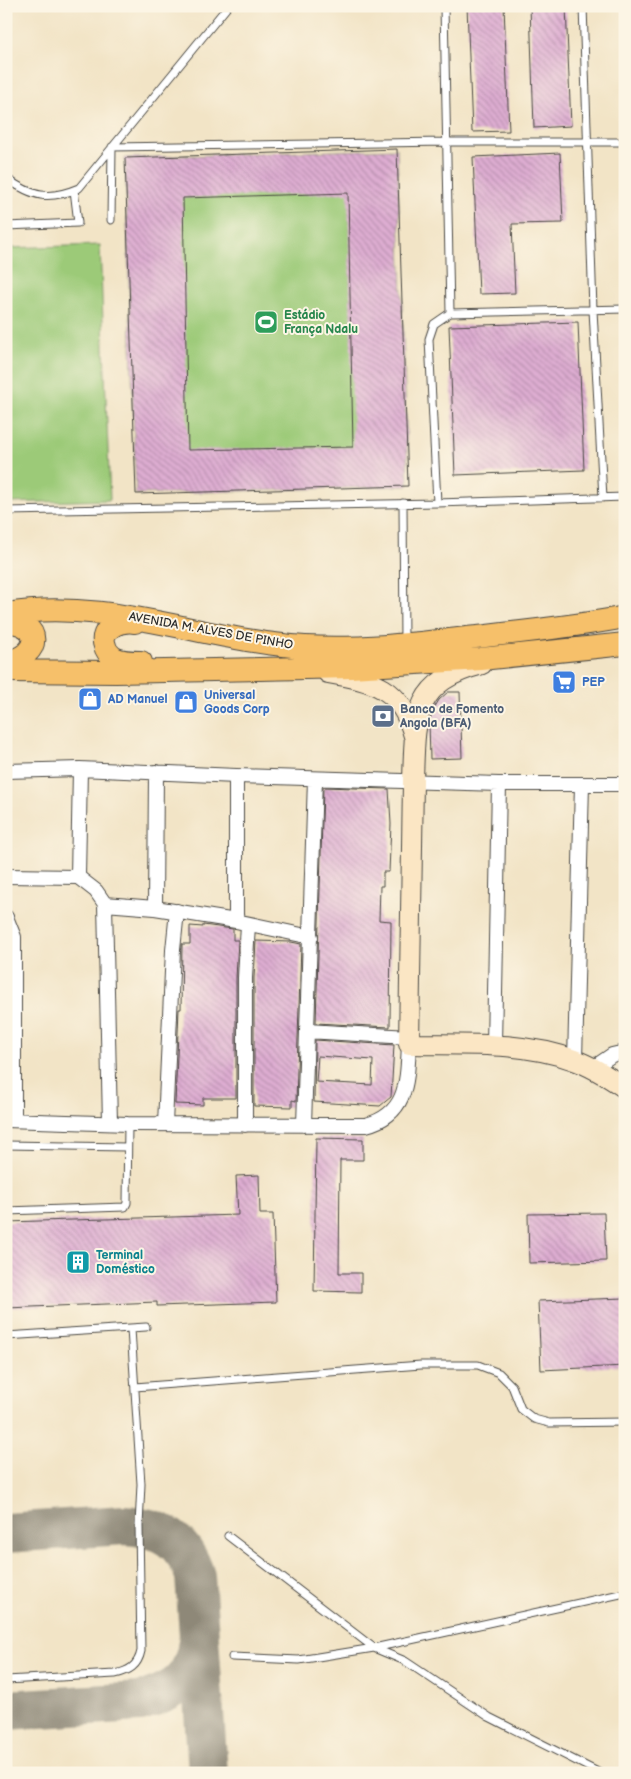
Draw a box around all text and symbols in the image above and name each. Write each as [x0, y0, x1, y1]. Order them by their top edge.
place label: Estádio França Ndalu [284, 308, 358, 337]
sports icon: Estádio França Ndalu [253, 309, 279, 335]
street label: AVENIDA M. ALVES DE PINHO [128, 609, 294, 653]
supermarket icon: PEP [551, 669, 577, 695]
place label: PEP [582, 675, 605, 690]
shop icon: AD Manuel [77, 686, 103, 712]
place label: Universal Goods Corp [204, 688, 270, 717]
shop icon: Universal Goods Corp [173, 689, 199, 715]
place label: AD Manuel [107, 692, 167, 707]
place label: Banco de Fomento Angola (BFA) [399, 702, 504, 731]
bank icon: Banco de Fomento Angola (BFA) [370, 703, 396, 729]
place label: Terminal Doméstico [96, 1248, 155, 1277]
building icon: Terminal Doméstico [65, 1249, 91, 1275]

